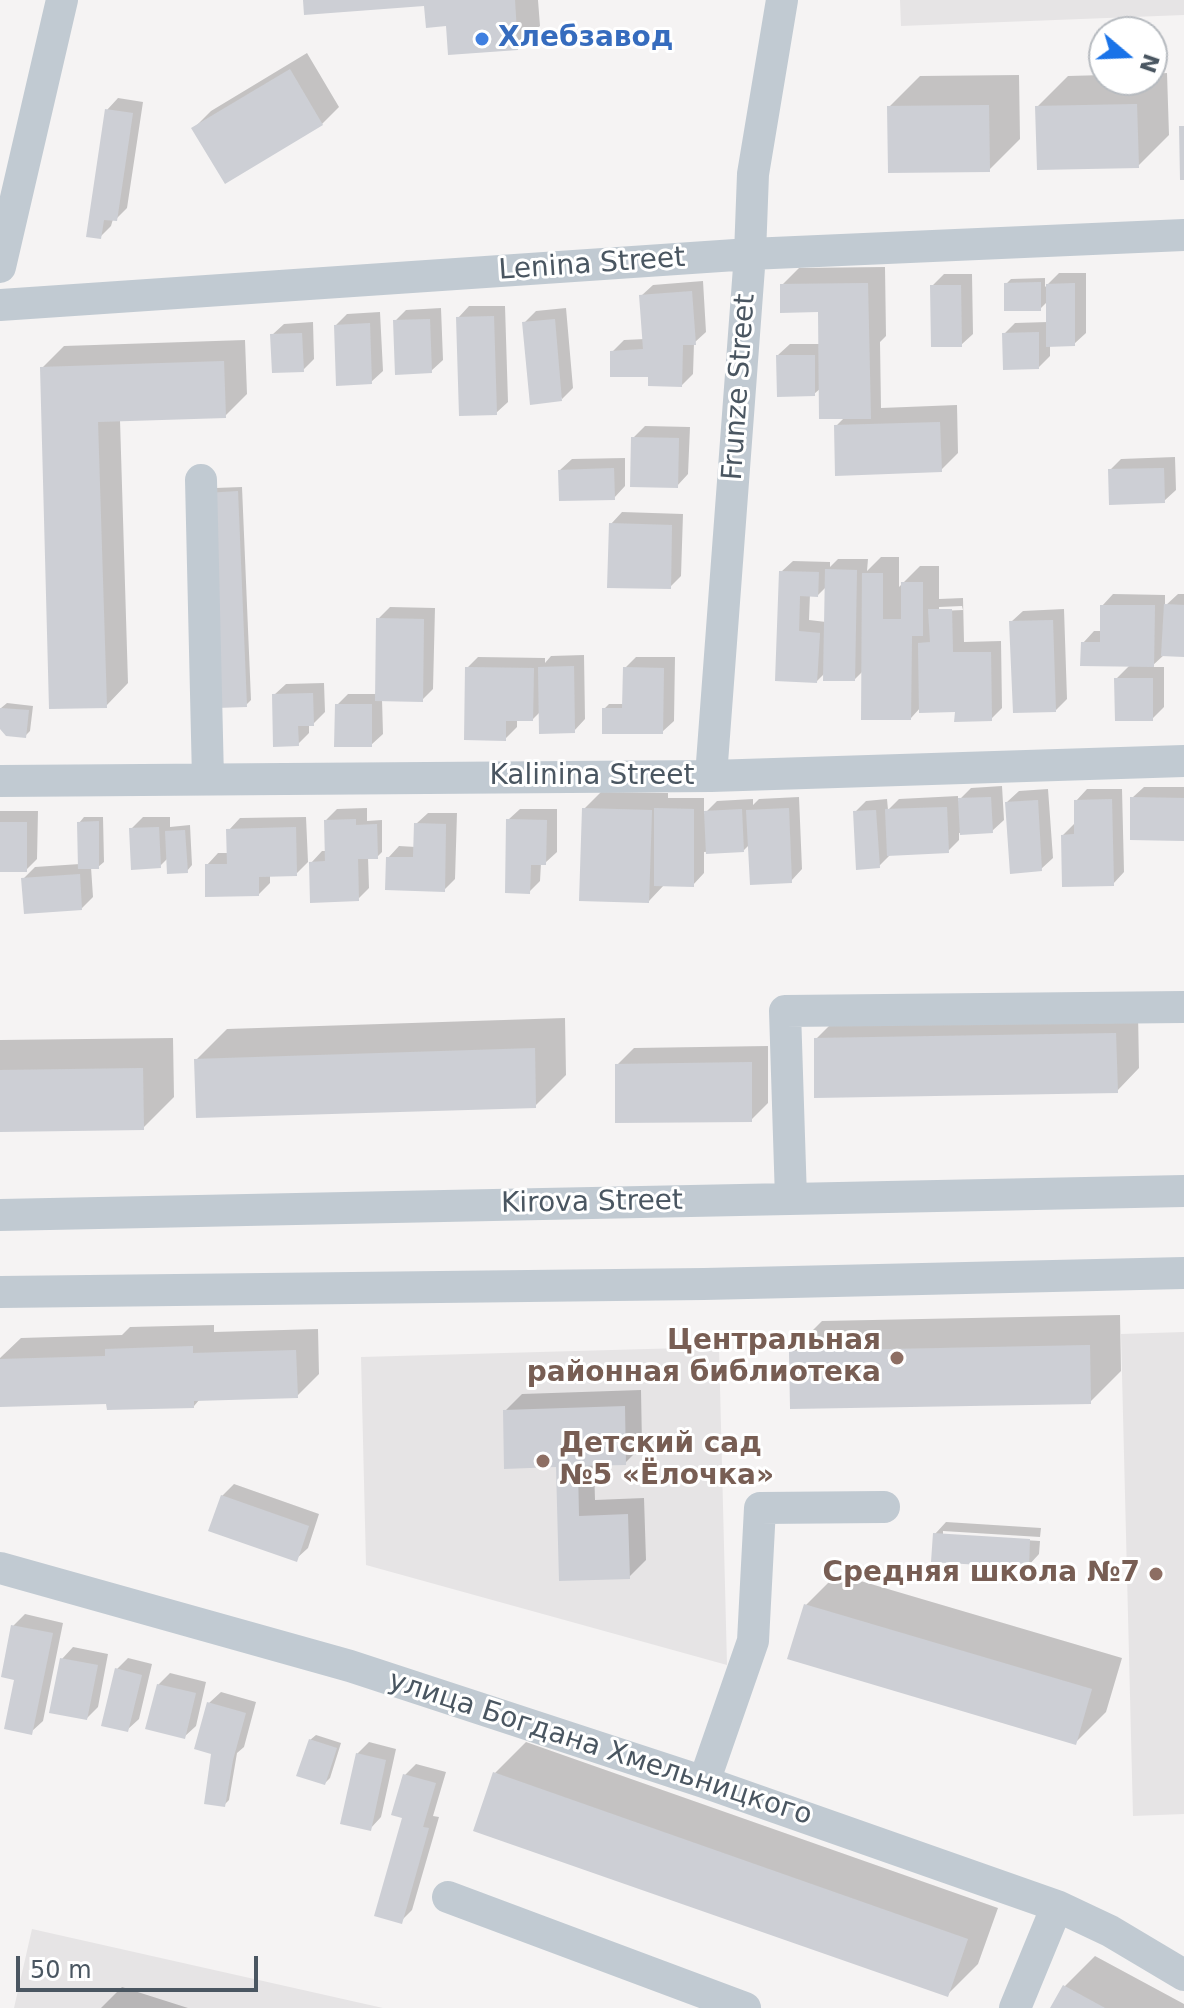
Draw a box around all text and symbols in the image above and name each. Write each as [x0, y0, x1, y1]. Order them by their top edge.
north arrow [1088, 16, 1168, 96]
place label: Хлебзавод [498, 22, 673, 56]
marker: Хлебзавод [473, 30, 491, 48]
text: N [1134, 51, 1164, 76]
street label: Lenina Street [498, 242, 686, 288]
street label: Frunze Street [717, 293, 763, 481]
street label: Kalinina Street [490, 760, 694, 794]
street label: Kirova Street [501, 1185, 683, 1221]
place label: Центральная районная библиотека [527, 1325, 881, 1391]
marker: Центральная районная библиотека [888, 1349, 906, 1367]
place label: Детский сад №5 «Ёлочка» [559, 1428, 774, 1494]
marker: Детский сад №5 «Ёлочка» [534, 1452, 552, 1470]
place label: Средняя школа №7 [822, 1557, 1140, 1591]
marker: Средняя школа №7 [1147, 1565, 1165, 1583]
street label: улица Богдана Хмельницкого [384, 1665, 816, 1833]
scale bar [20, 1940, 262, 1990]
text: 50 m [30, 1956, 92, 1984]

